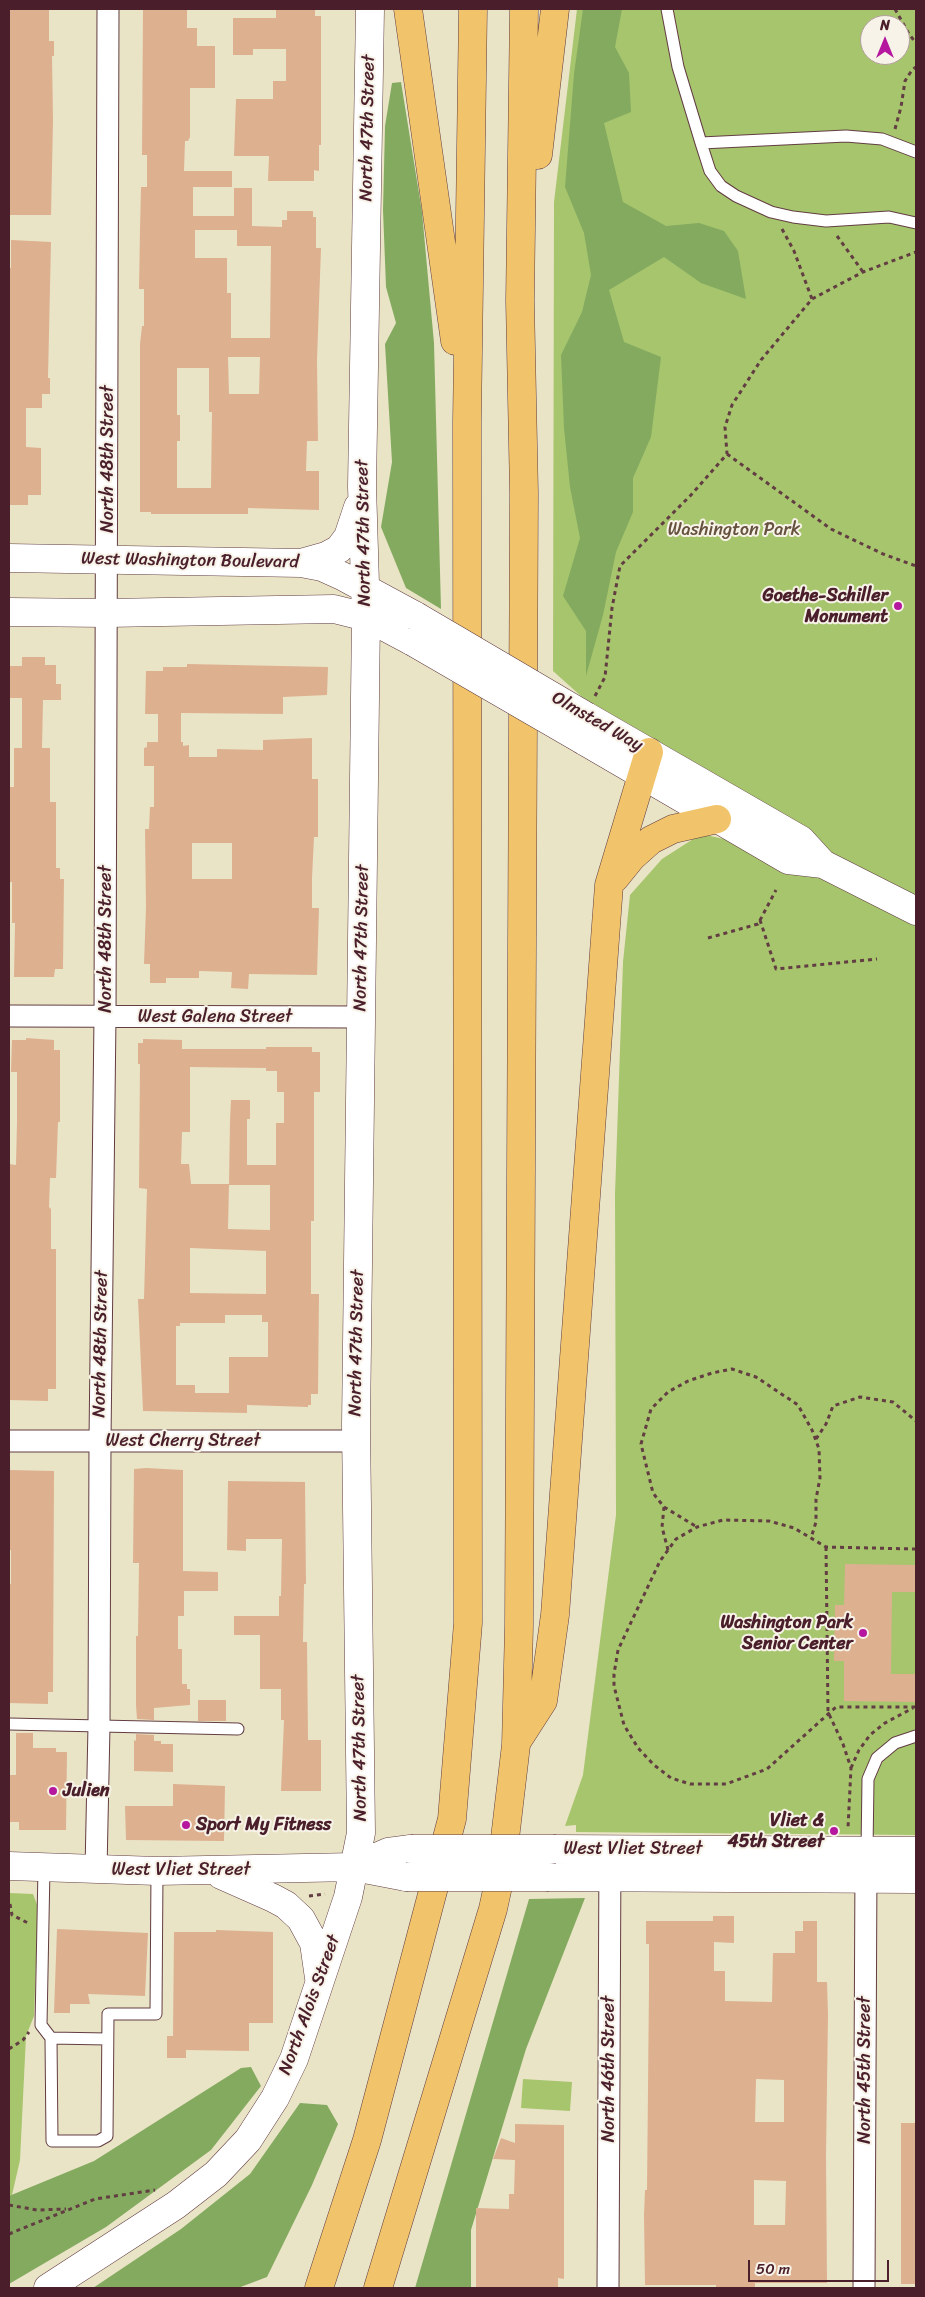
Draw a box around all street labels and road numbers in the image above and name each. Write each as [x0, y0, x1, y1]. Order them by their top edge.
street label: North 47th Street [356, 54, 380, 202]
street label: North 48th Street [97, 385, 119, 533]
street label: North 47th Street [352, 459, 376, 607]
street label: West Washington Boulevard [81, 548, 299, 574]
street label: Olmsted Way [548, 687, 646, 757]
street label: North 47th Street [350, 864, 374, 1012]
street label: North 48th Street [95, 865, 117, 1013]
street label: West Galena Street [138, 1006, 292, 1028]
street label: North 47th Street [345, 1269, 369, 1417]
street label: North 48th Street [89, 1270, 113, 1418]
street label: West Cherry Street [106, 1430, 260, 1452]
street label: North 47th Street [348, 1674, 372, 1822]
street label: West Vliet Street [564, 1838, 702, 1860]
street label: West Vliet Street [112, 1859, 250, 1881]
street label: North Alois Street [275, 1932, 345, 2078]
street label: North 46th Street [598, 1996, 620, 2142]
street label: North 45th Street [854, 1996, 876, 2144]

